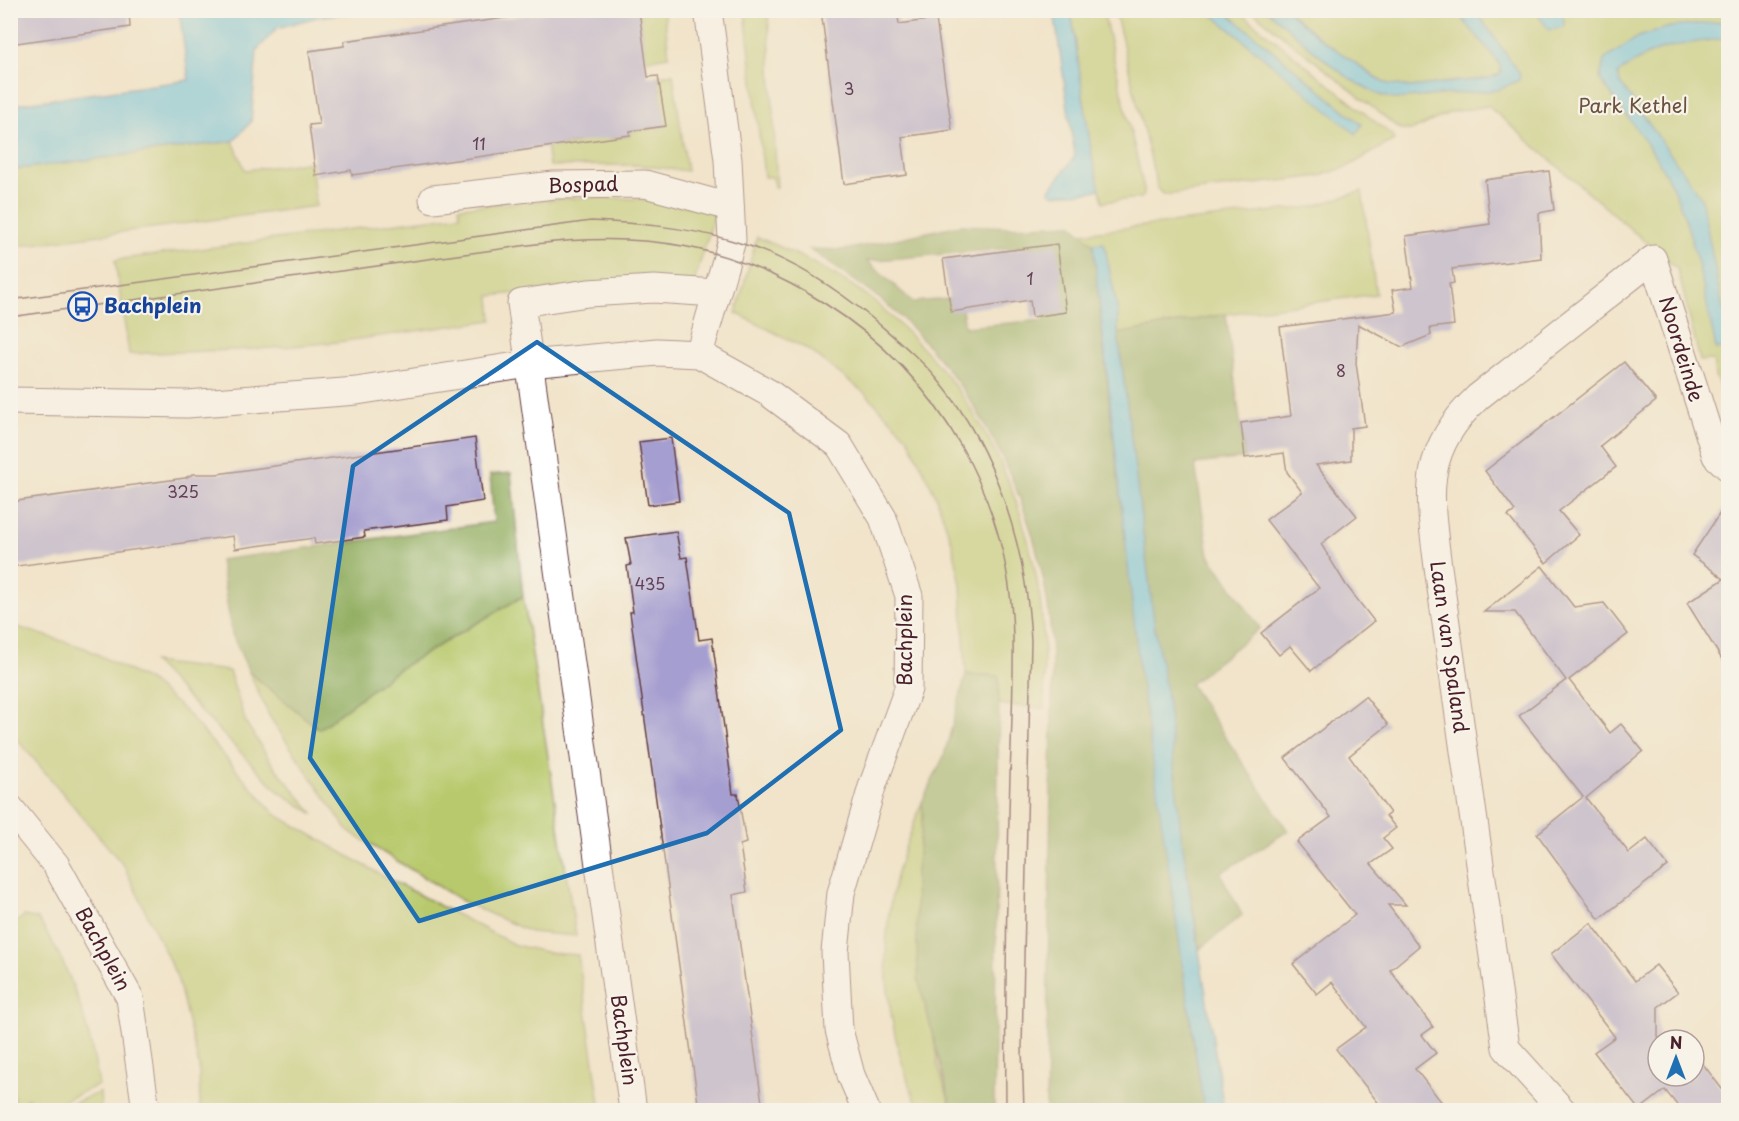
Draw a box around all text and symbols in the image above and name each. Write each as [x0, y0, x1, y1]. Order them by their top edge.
house number: 3 [844, 76, 854, 100]
park label: Park Kethel [1578, 90, 1688, 120]
house number: 11 [472, 131, 486, 155]
street label: Bospad [547, 168, 619, 200]
house number: 1 [1026, 266, 1034, 290]
bus stop icon: Bachplein [67, 290, 99, 322]
place label: Bachplein [104, 290, 201, 320]
street label: Noordeinde [1652, 292, 1712, 405]
house number: 8 [1336, 358, 1346, 382]
house number: 325 [167, 479, 199, 503]
street label: Laan van Spaland [1423, 559, 1477, 735]
house number: 435 [635, 571, 665, 595]
street label: Bachplein [889, 594, 919, 686]
street label: Bachplein [68, 901, 139, 996]
street label: Bachplein [604, 992, 646, 1088]
north arrow [1646, 1028, 1706, 1088]
text: N [1670, 1030, 1682, 1054]

